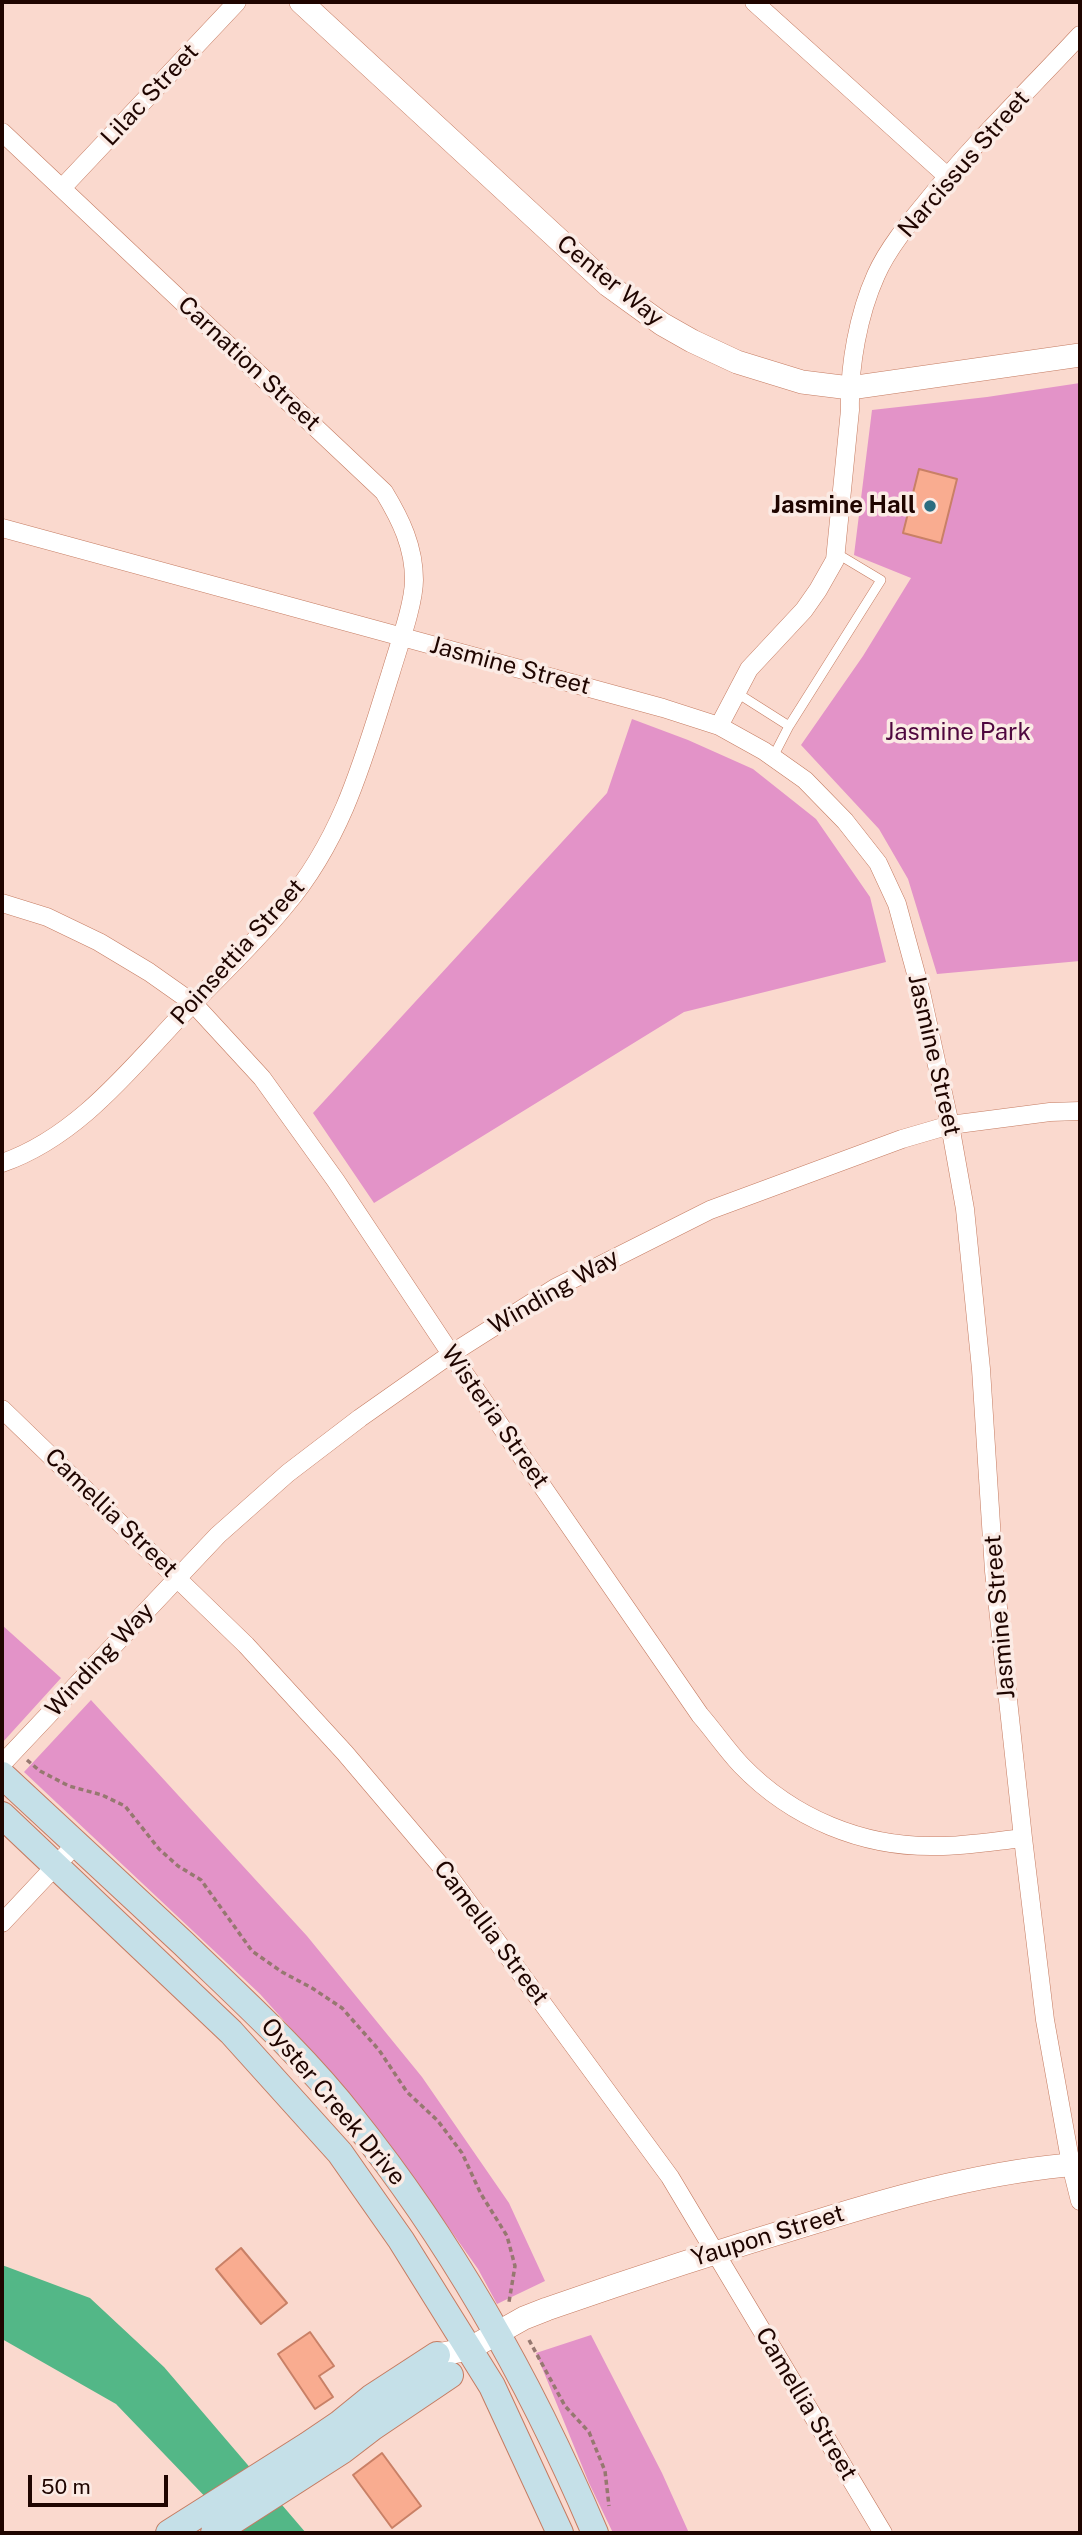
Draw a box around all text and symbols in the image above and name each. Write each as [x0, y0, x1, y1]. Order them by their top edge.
street label: Lilac Street [95, 38, 205, 152]
street label: Narcissus Street [892, 85, 1036, 243]
street label: Center Way [551, 229, 669, 333]
street label: Carnation Street [172, 291, 326, 437]
place label: Jasmine Hall [771, 492, 916, 520]
marker: Jasmine Hall [922, 498, 938, 514]
street label: Jasmine Street [427, 631, 593, 701]
park label: Jasmine Park [885, 719, 1031, 747]
street label: Poinsettia Street [165, 873, 311, 1031]
street label: Jasmine Street [901, 971, 967, 1139]
street label: Winding Way [484, 1243, 624, 1341]
street label: Wisteria Street [435, 1340, 555, 1494]
street label: Camellia Street [39, 1442, 183, 1584]
street label: Jasmine Street [978, 1534, 1022, 1700]
street label: Winding Way [40, 1597, 160, 1723]
street label: Camellia Street [427, 1855, 555, 2011]
street label: Oyster Creek Drive [255, 2012, 411, 2192]
street label: Yaupon Street [688, 2199, 848, 2273]
street label: Camellia Street [749, 2322, 863, 2486]
scale bar [32, 2462, 172, 2506]
text: 50 m [41, 2474, 91, 2499]

